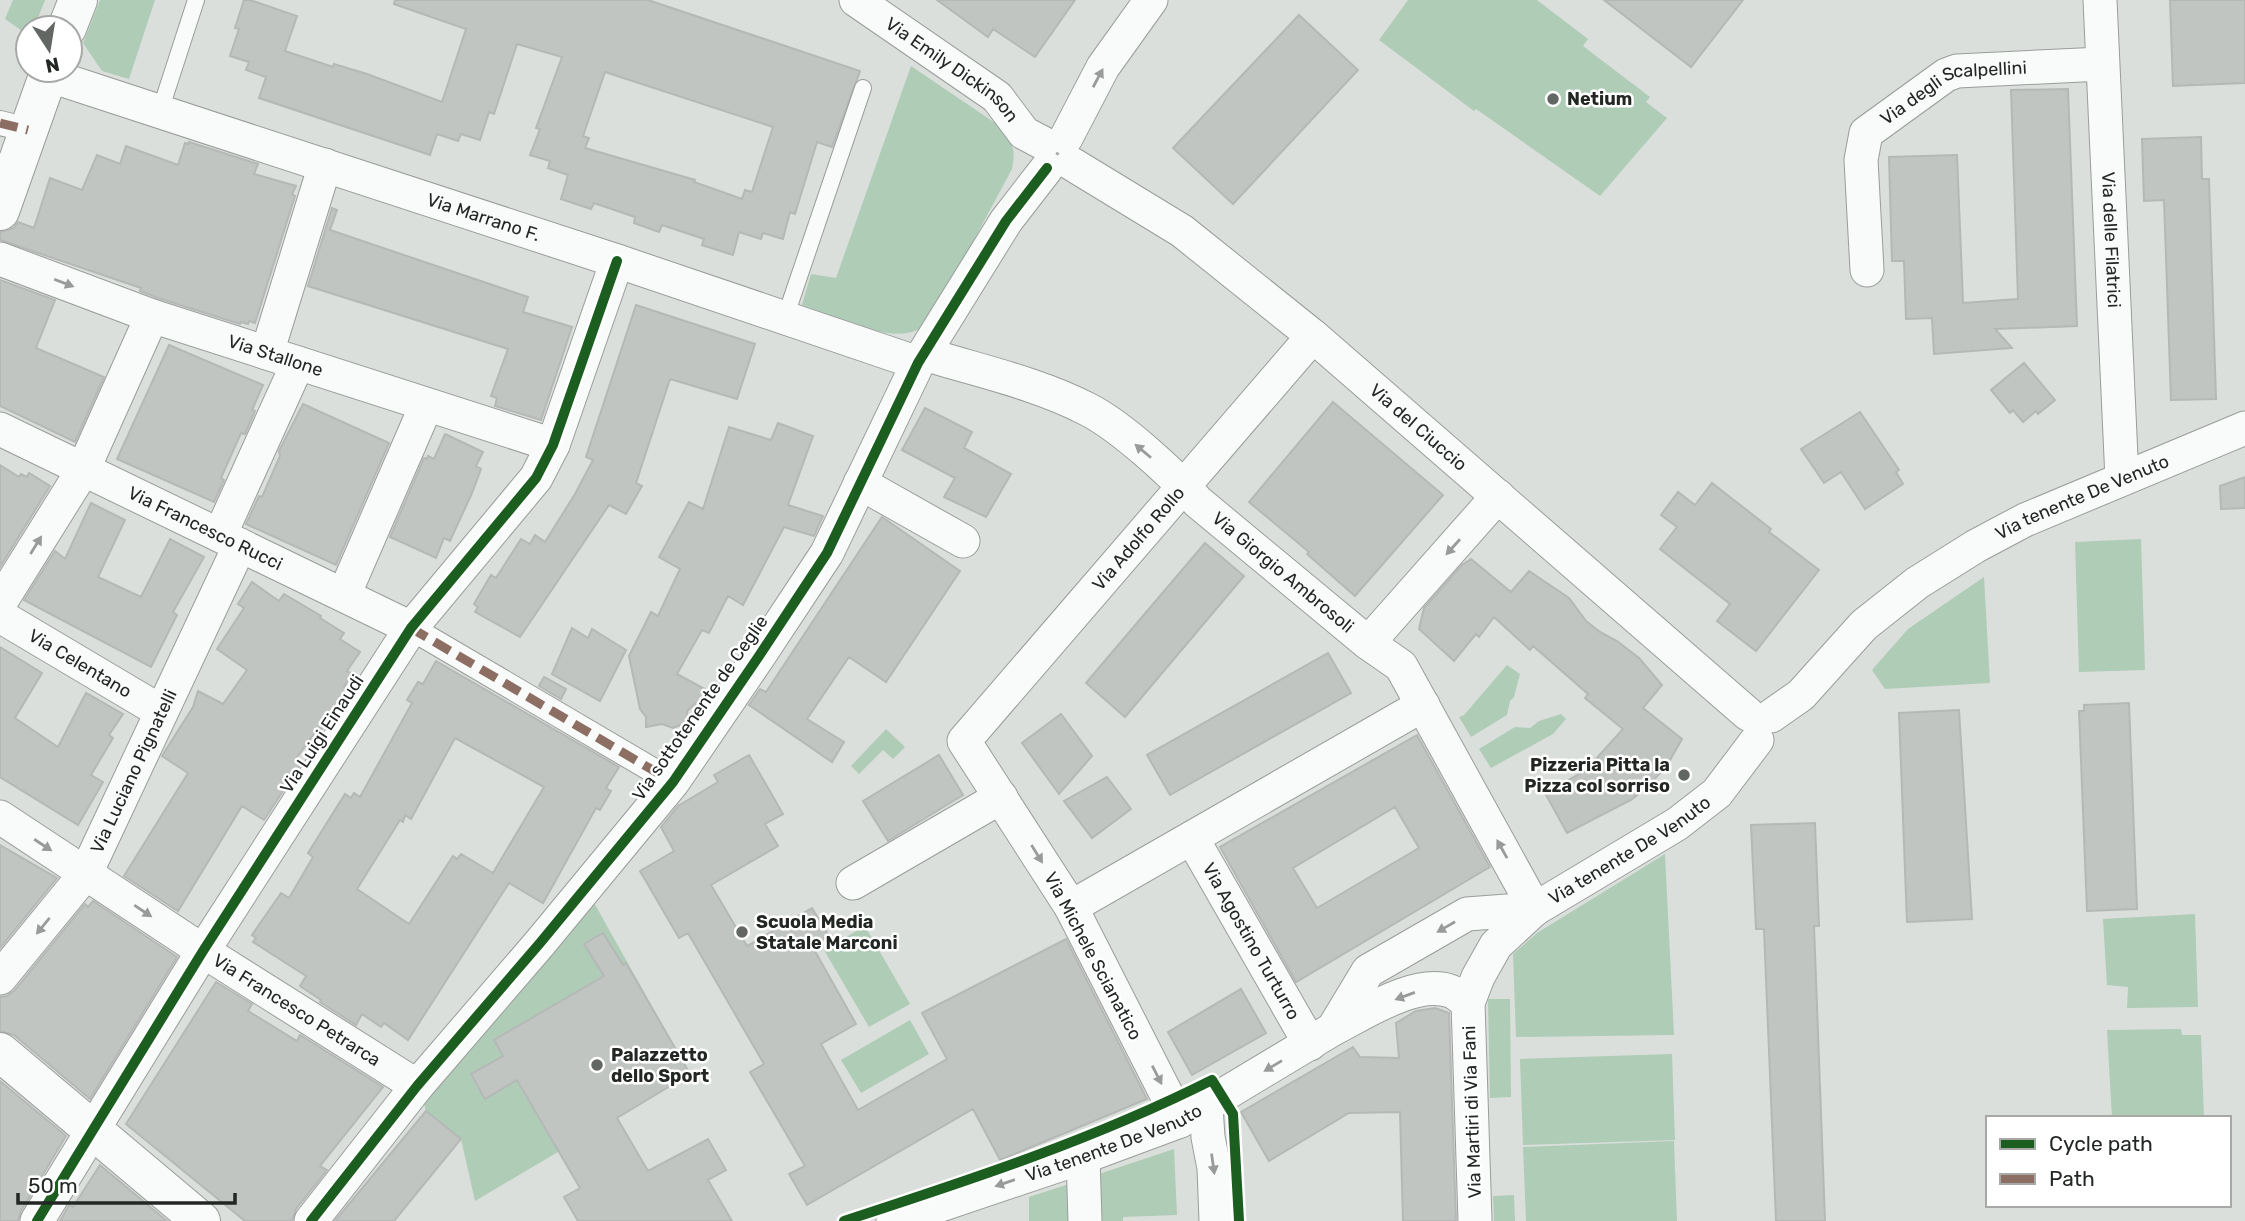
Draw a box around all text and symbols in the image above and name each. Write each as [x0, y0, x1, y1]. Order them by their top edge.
street label: Via Emily Dickinson [881, 13, 1023, 127]
north arrow [14, 14, 84, 84]
text: N [43, 52, 62, 78]
street label: Via degli Scalpellini [1876, 57, 2027, 130]
one-way arrow [1092, 68, 1104, 88]
place label: Netium [1567, 88, 1632, 110]
marker: Netium [1545, 91, 1561, 107]
street label: Via delle Filatrici [2097, 171, 2125, 308]
street label: Via Marrano F. [424, 189, 543, 246]
one-way arrow [53, 278, 74, 289]
street label: Via Stallone [225, 330, 326, 381]
street label: Via del Ciuccio [1365, 379, 1471, 476]
one-way arrow [1134, 444, 1151, 459]
street label: Via tenente De Venuto [1992, 450, 2172, 545]
street label: Via Francesco Rucci [124, 482, 286, 575]
street label: Via Adolfo Rollo [1088, 482, 1189, 595]
street label: Via Giorgio Ambrosoli [1208, 507, 1358, 638]
one-way arrow [30, 535, 43, 554]
one-way arrow [1446, 538, 1461, 555]
street label: Via sottotenente de Ceglie [627, 611, 773, 805]
street label: Via Celentano [24, 624, 135, 703]
street label: Via Luigi Einaudi [275, 671, 369, 797]
street label: Via Luciano Pignatelli [86, 686, 182, 857]
place label: Pizzeria Pitta la Pizza col sorriso [1524, 754, 1670, 797]
marker: Pizzeria Pitta la Pizza col sorriso [1676, 767, 1692, 783]
street label: Via tenente De Venuto [1545, 791, 1715, 909]
one-way arrow [33, 839, 53, 852]
one-way arrow [1496, 840, 1508, 859]
one-way arrow [1031, 844, 1044, 864]
street label: Via Agostino Turturro [1198, 859, 1305, 1024]
street label: Via Michele Scianatico [1039, 868, 1147, 1044]
one-way arrow [133, 904, 152, 917]
place label: Scuola Media Statale Marconi [756, 911, 898, 954]
one-way arrow [36, 917, 51, 934]
one-way arrow [1436, 921, 1455, 933]
marker: Scuola Media Statale Marconi [734, 924, 750, 940]
street label: Via Francesco Petrarca [209, 949, 385, 1071]
one-way arrow [1394, 990, 1415, 1001]
street label: Via Martiri di Via Fani [1458, 1025, 1486, 1199]
place label: Palazzetto dello Sport [611, 1044, 709, 1087]
marker: Palazzetto dello Sport [589, 1057, 605, 1073]
one-way arrow [1264, 1060, 1283, 1073]
one-way arrow [1152, 1065, 1163, 1085]
street label: Via tenente De Venuto [1023, 1099, 1206, 1187]
legend [1986, 1116, 2231, 1207]
text: Cycle path [2049, 1131, 2153, 1156]
one-way arrow [1207, 1153, 1218, 1175]
scale bar [18, 1162, 234, 1206]
text: Path [2049, 1166, 2095, 1191]
text: 50 m [28, 1173, 78, 1198]
one-way arrow [995, 1178, 1016, 1189]

